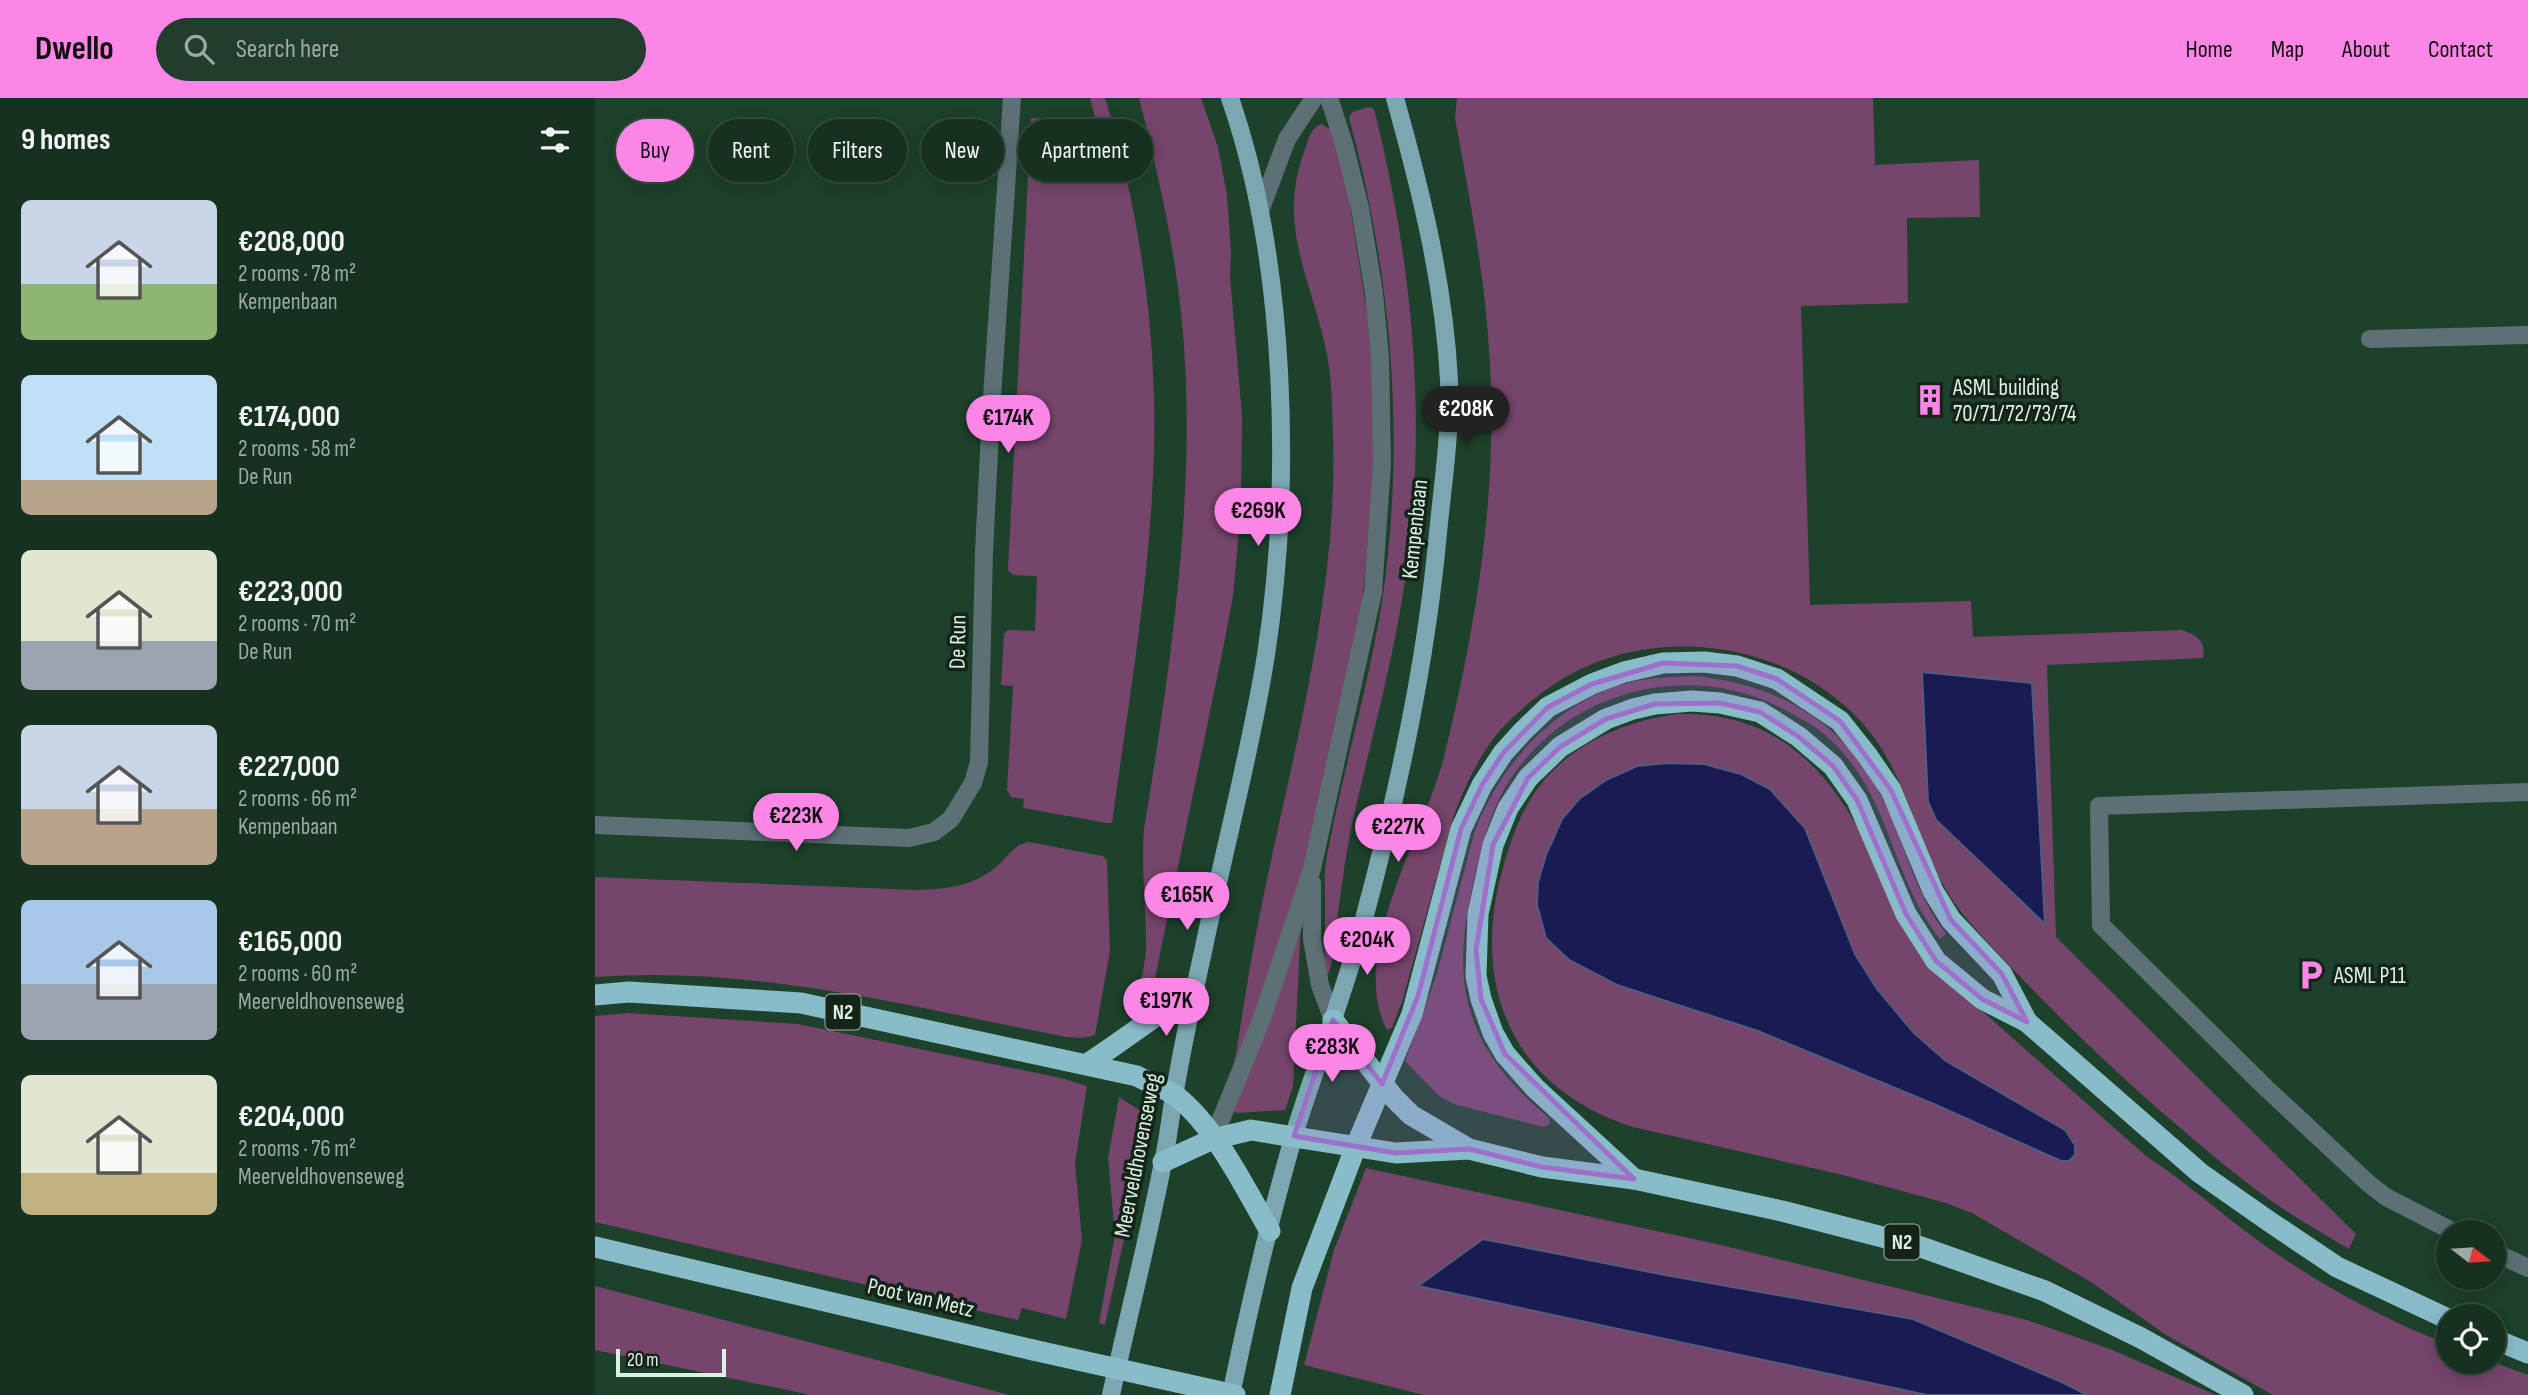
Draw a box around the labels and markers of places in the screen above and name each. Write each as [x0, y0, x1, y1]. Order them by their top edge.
place label: ASML building 70/71/72/73/74 [1952, 374, 2077, 428]
building icon: ASML building 70/71/72/73/74 [1913, 383, 1947, 417]
pin: €208K [1417, 386, 1515, 446]
pin: €174K [959, 396, 1057, 455]
pin: €269K [1209, 489, 1307, 548]
pin: €223K [747, 794, 845, 853]
pin: €227K [1349, 804, 1447, 864]
pin: €165K [1138, 872, 1236, 932]
pin: €204K [1318, 918, 1416, 977]
parking icon: ASML P11 [2294, 958, 2328, 992]
place label: ASML P11 [2333, 962, 2406, 990]
pin: €197K [1117, 978, 1215, 1038]
pin: €283K [1283, 1024, 1381, 1084]

